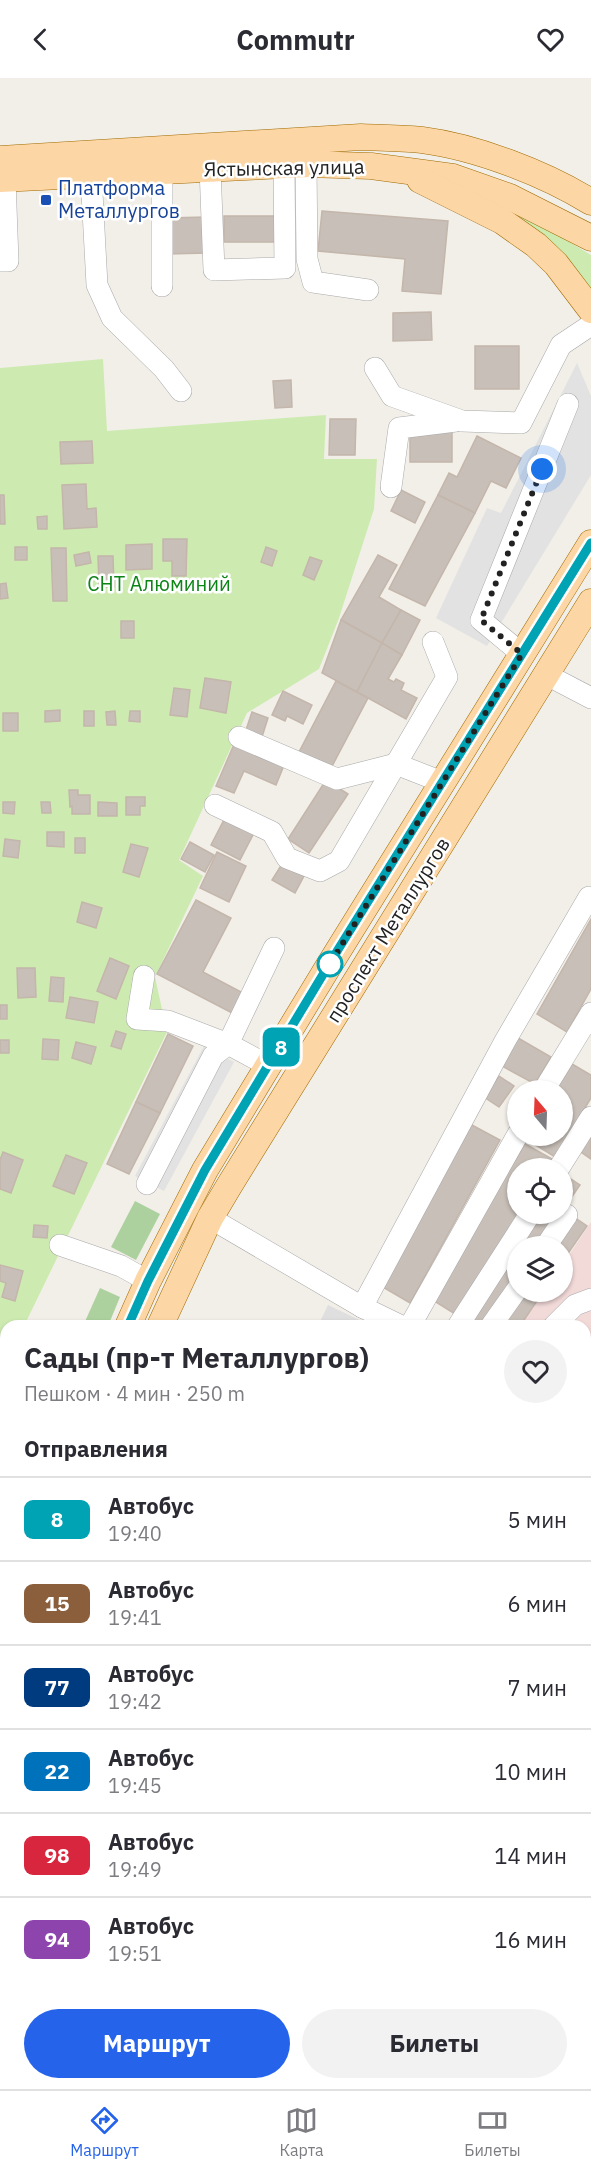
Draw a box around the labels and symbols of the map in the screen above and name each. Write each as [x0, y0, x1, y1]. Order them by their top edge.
street label: Ястынская улица [203, 153, 365, 182]
place label: Платформа Металлургов [58, 174, 180, 224]
marker: Платформа Металлургов [39, 193, 53, 207]
your location [527, 454, 557, 484]
park label: СНТ Алюминий [87, 570, 231, 597]
street label: проспект Металлургов [319, 832, 456, 1028]
unlabelled marker [317, 951, 343, 977]
line badge: 8 [262, 1028, 300, 1066]
north arrow [507, 1080, 573, 1146]

